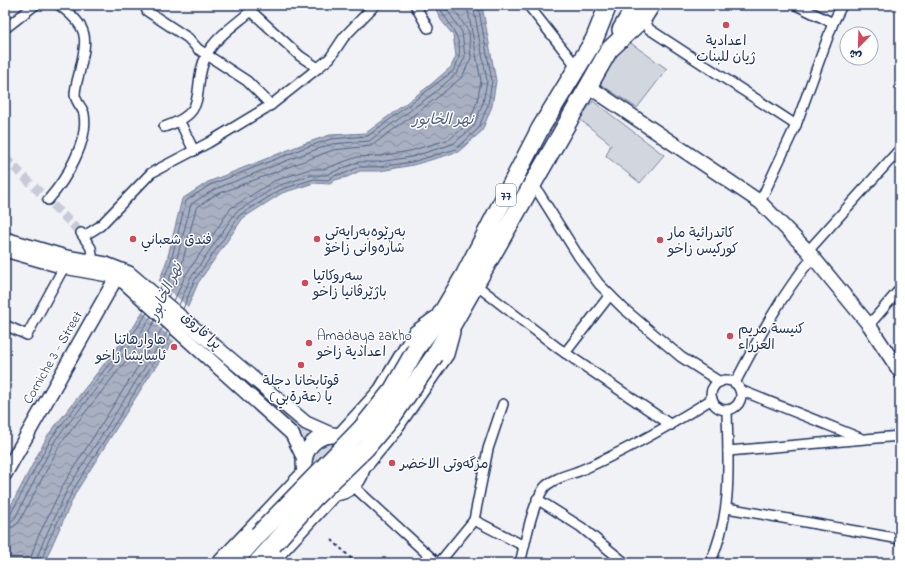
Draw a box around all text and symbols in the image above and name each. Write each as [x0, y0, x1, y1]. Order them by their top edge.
marker: اعدادية ژیان للبنات [721, 20, 731, 30]
north arrow [839, 26, 879, 66]
place label: اعدادية ژیان للبنات [696, 31, 756, 68]
text: ش [847, 45, 864, 64]
water label: نهر الخابور [411, 109, 475, 131]
road number: 77 [496, 184, 516, 206]
place label: بەڕێوەبەرایەتی شارەوانی زاخۆ [324, 222, 406, 259]
place label: كاتدرائية مار كوركيس زاخو [667, 223, 738, 260]
place label: فندق شعباني [141, 230, 212, 252]
marker: فندق شعباني [128, 234, 138, 244]
marker: بەڕێوەبەرایەتی شارەوانی زاخۆ [312, 234, 322, 244]
marker: كاتدرائية مار كوركيس زاخو [655, 235, 665, 245]
water label: نهر الخابور [142, 258, 189, 325]
place label: سه‌روكاتيا باژێرڤانيا زاخو [312, 266, 387, 303]
marker: سه‌روكاتيا باژێرڤانيا زاخو [300, 278, 310, 288]
street label: Corniche 3 - Street [18, 307, 89, 408]
street label: پرا فاروق [176, 307, 226, 355]
place label: كنيسة مريم العزراء [738, 319, 805, 356]
place label: Amadaya zakho اعدادية زاخو [316, 326, 412, 363]
place label: هاوارهاتنا ئاسایشا زاخو [95, 330, 166, 367]
marker: كنيسة مريم العزراء [725, 331, 735, 341]
marker: Amadaya zakho اعدادية زاخو [304, 338, 314, 348]
marker: هاوارهاتنا ئاسایشا زاخو [169, 342, 179, 352]
marker: قوتابخانا دجلة يا (عةرةبي) [296, 360, 306, 370]
place label: قوتابخانا دجلة يا (عةرةبي) [263, 371, 339, 409]
place label: مزگەوتی الاخضر [399, 454, 488, 475]
marker: مزگەوتی الاخضر [387, 458, 397, 468]

